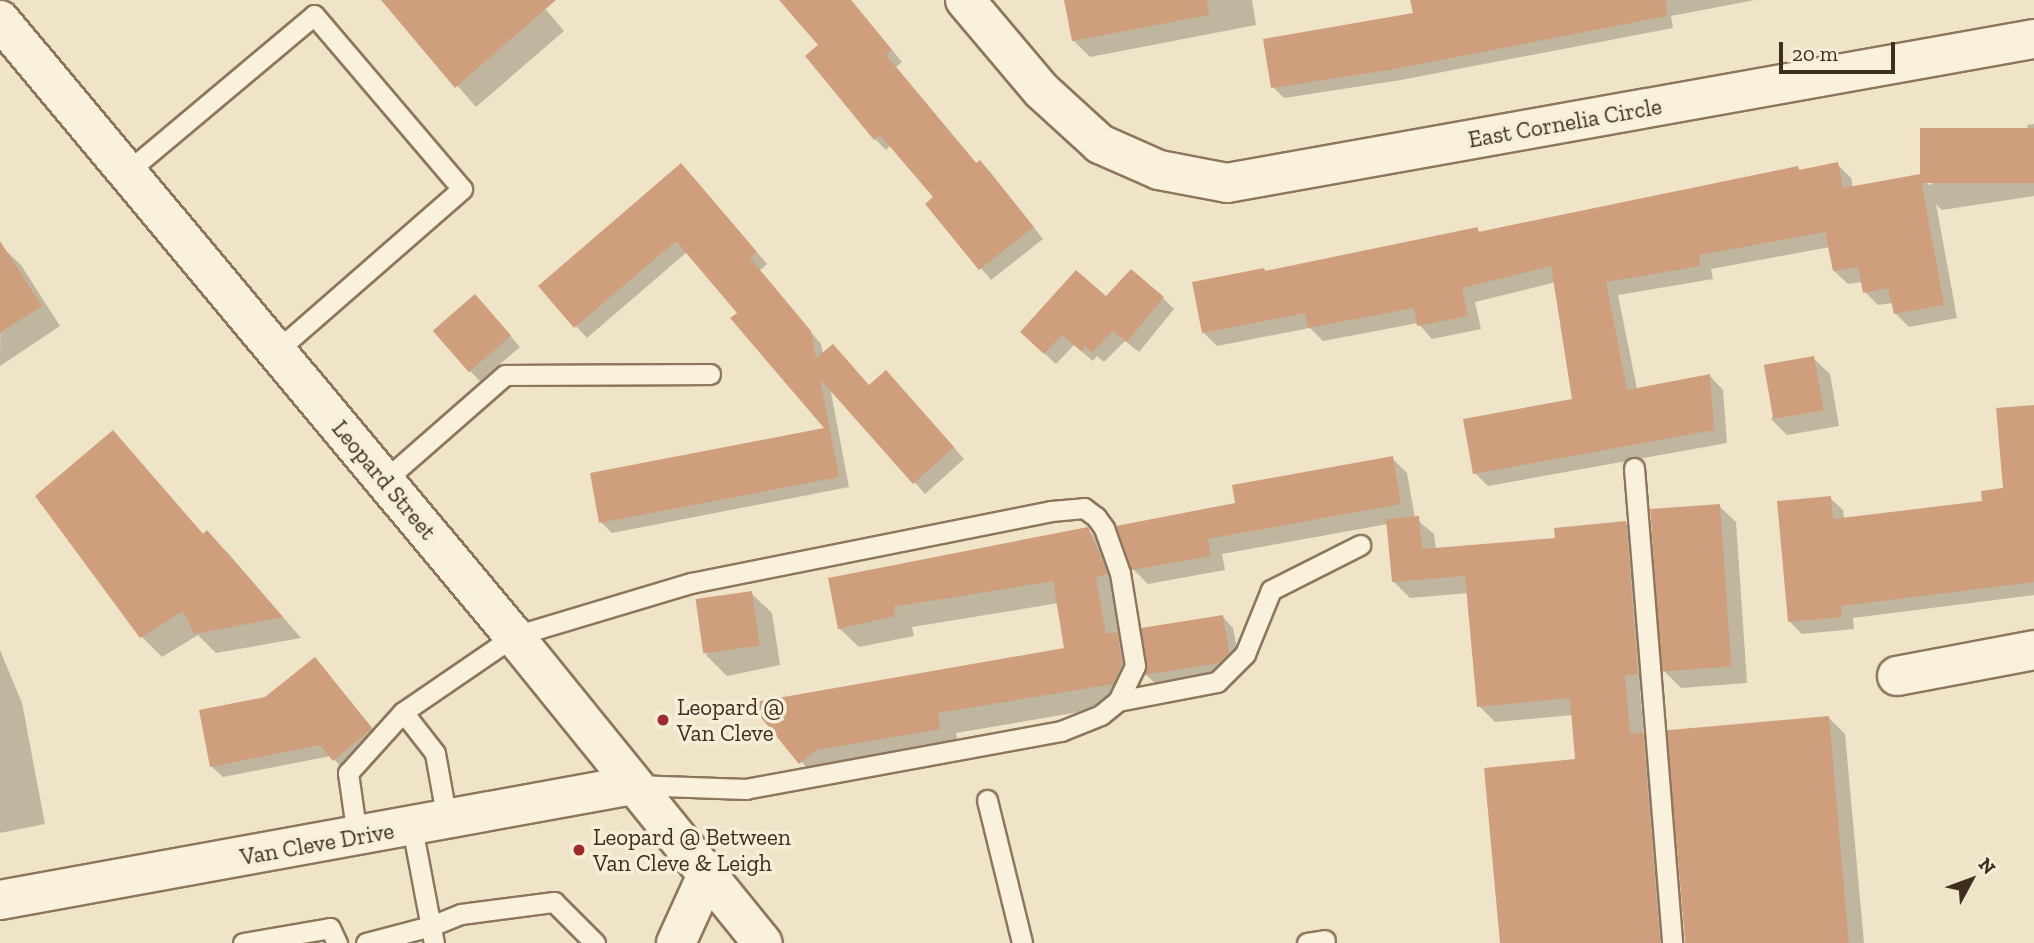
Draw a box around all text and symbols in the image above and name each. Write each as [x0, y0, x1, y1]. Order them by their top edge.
scale bar [1782, 28, 1898, 72]
text: 20 m [1792, 41, 1838, 66]
street label: East Cornelia Circle [1466, 92, 1664, 154]
street label: Leopard Street [326, 415, 442, 545]
place label: Leopard @ Van Cleve [677, 693, 784, 747]
marker: Leopard @ Van Cleve [655, 712, 671, 728]
street label: Van Cleve Drive [238, 817, 396, 871]
place label: Leopard @ Between Van Cleve & Leigh [593, 823, 791, 877]
marker: Leopard @ Between Van Cleve & Leigh [571, 842, 587, 858]
north arrow [1936, 845, 2006, 915]
text: N [1974, 853, 2001, 879]

